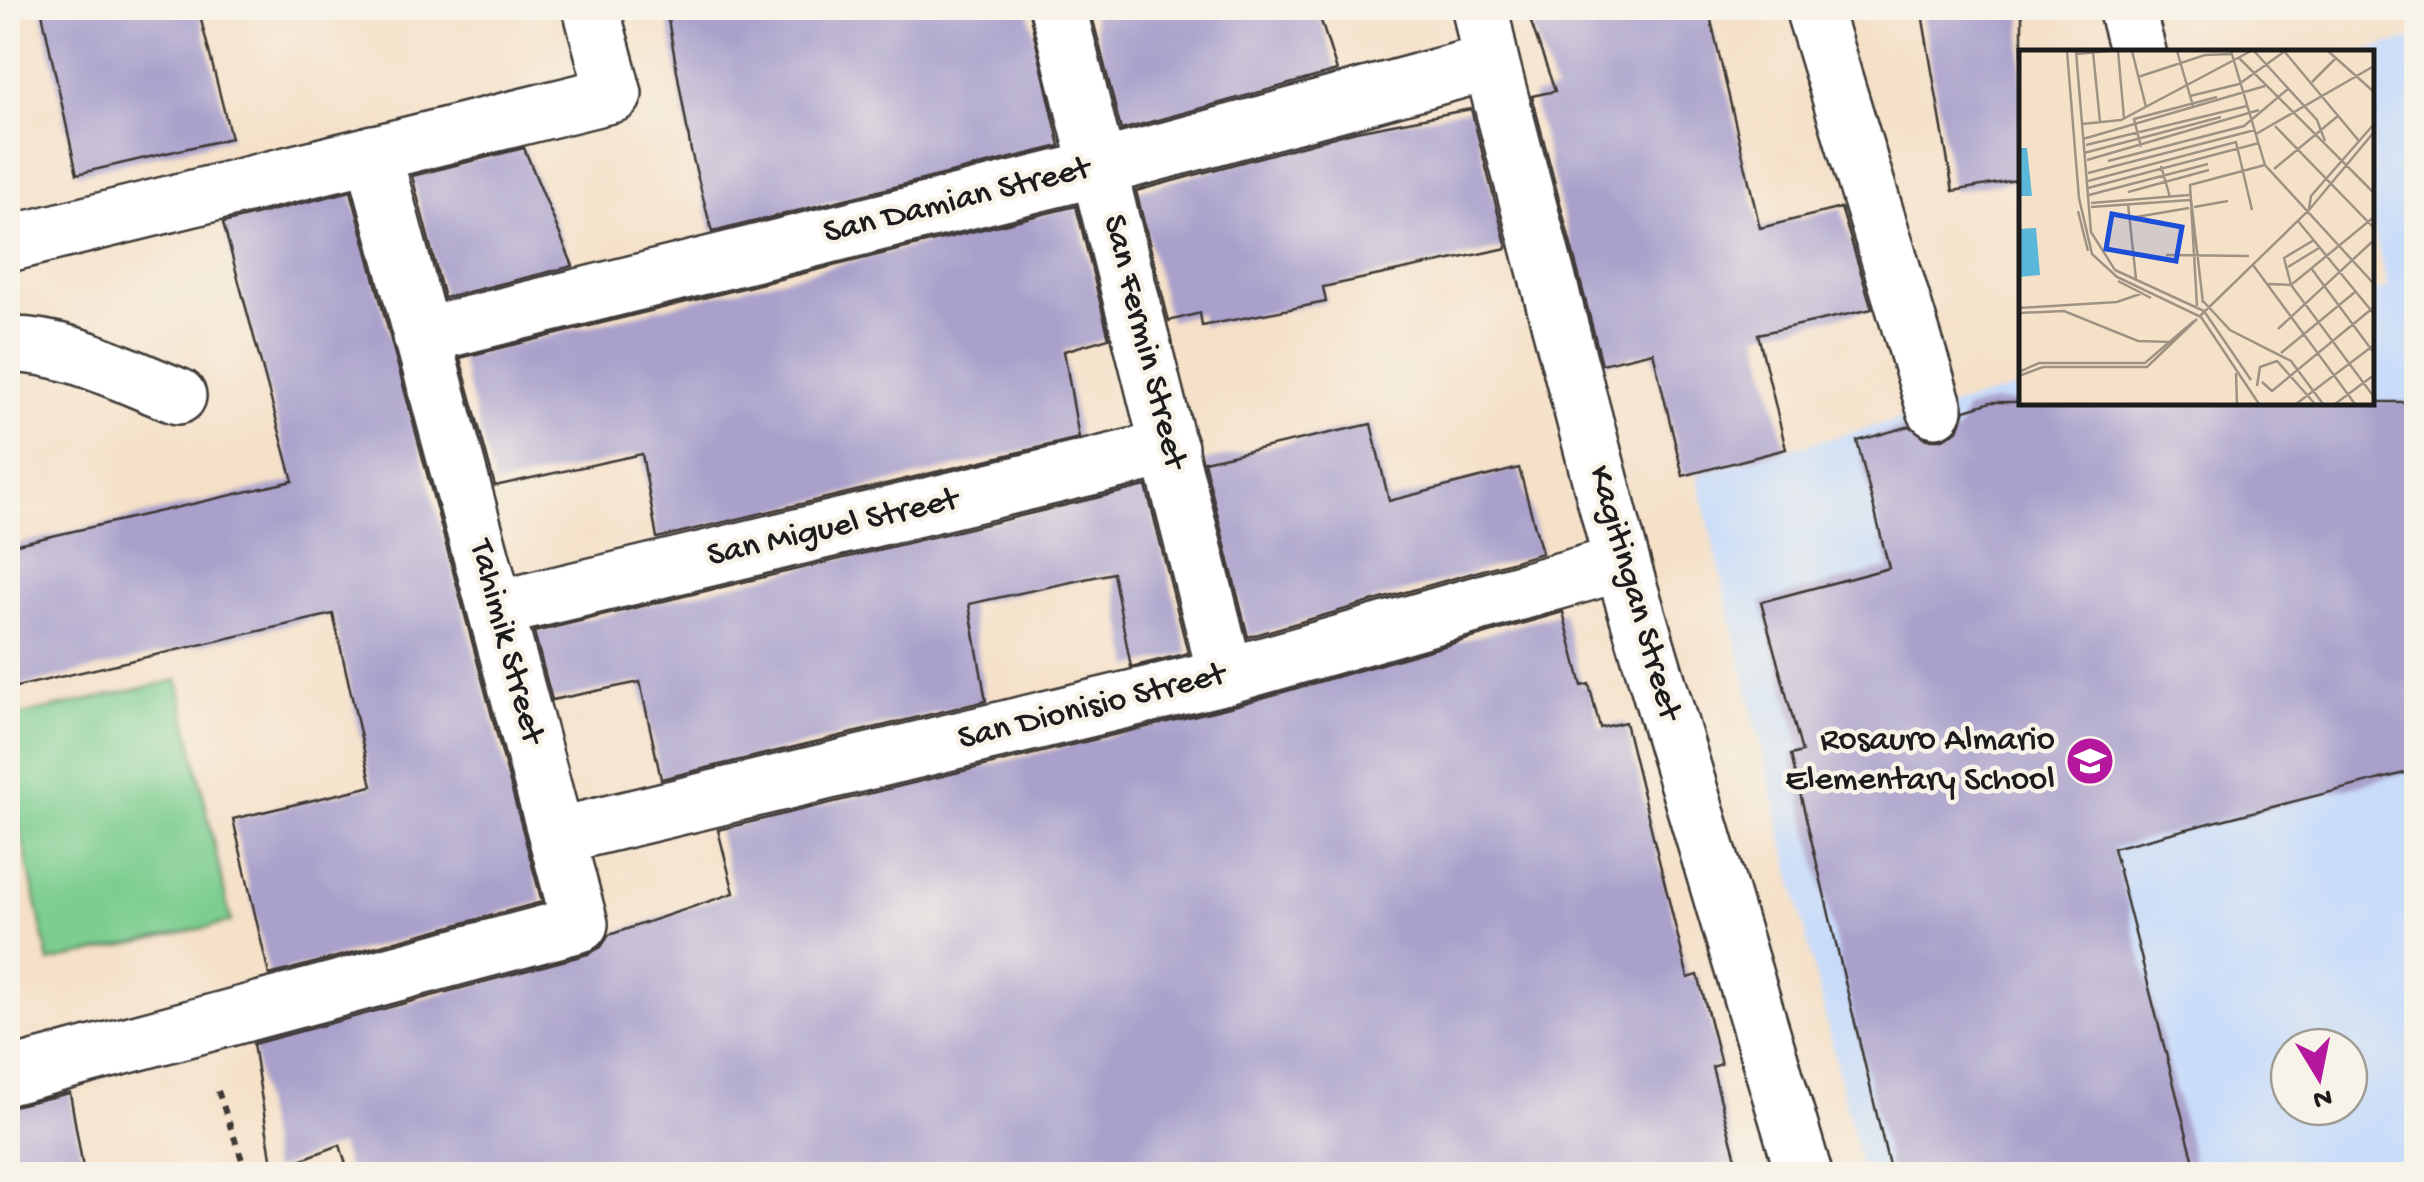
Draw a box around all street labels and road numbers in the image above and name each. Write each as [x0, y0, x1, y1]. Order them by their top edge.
street label: San Damian Street [820, 148, 1097, 255]
street label: San Fermin Street [1092, 211, 1195, 476]
street label: Kagitingan Street [1577, 461, 1690, 727]
street label: San Miguel Street [704, 480, 965, 578]
street label: Tahimik Street [458, 534, 553, 751]
street label: San Dionisio Street [954, 654, 1232, 761]

